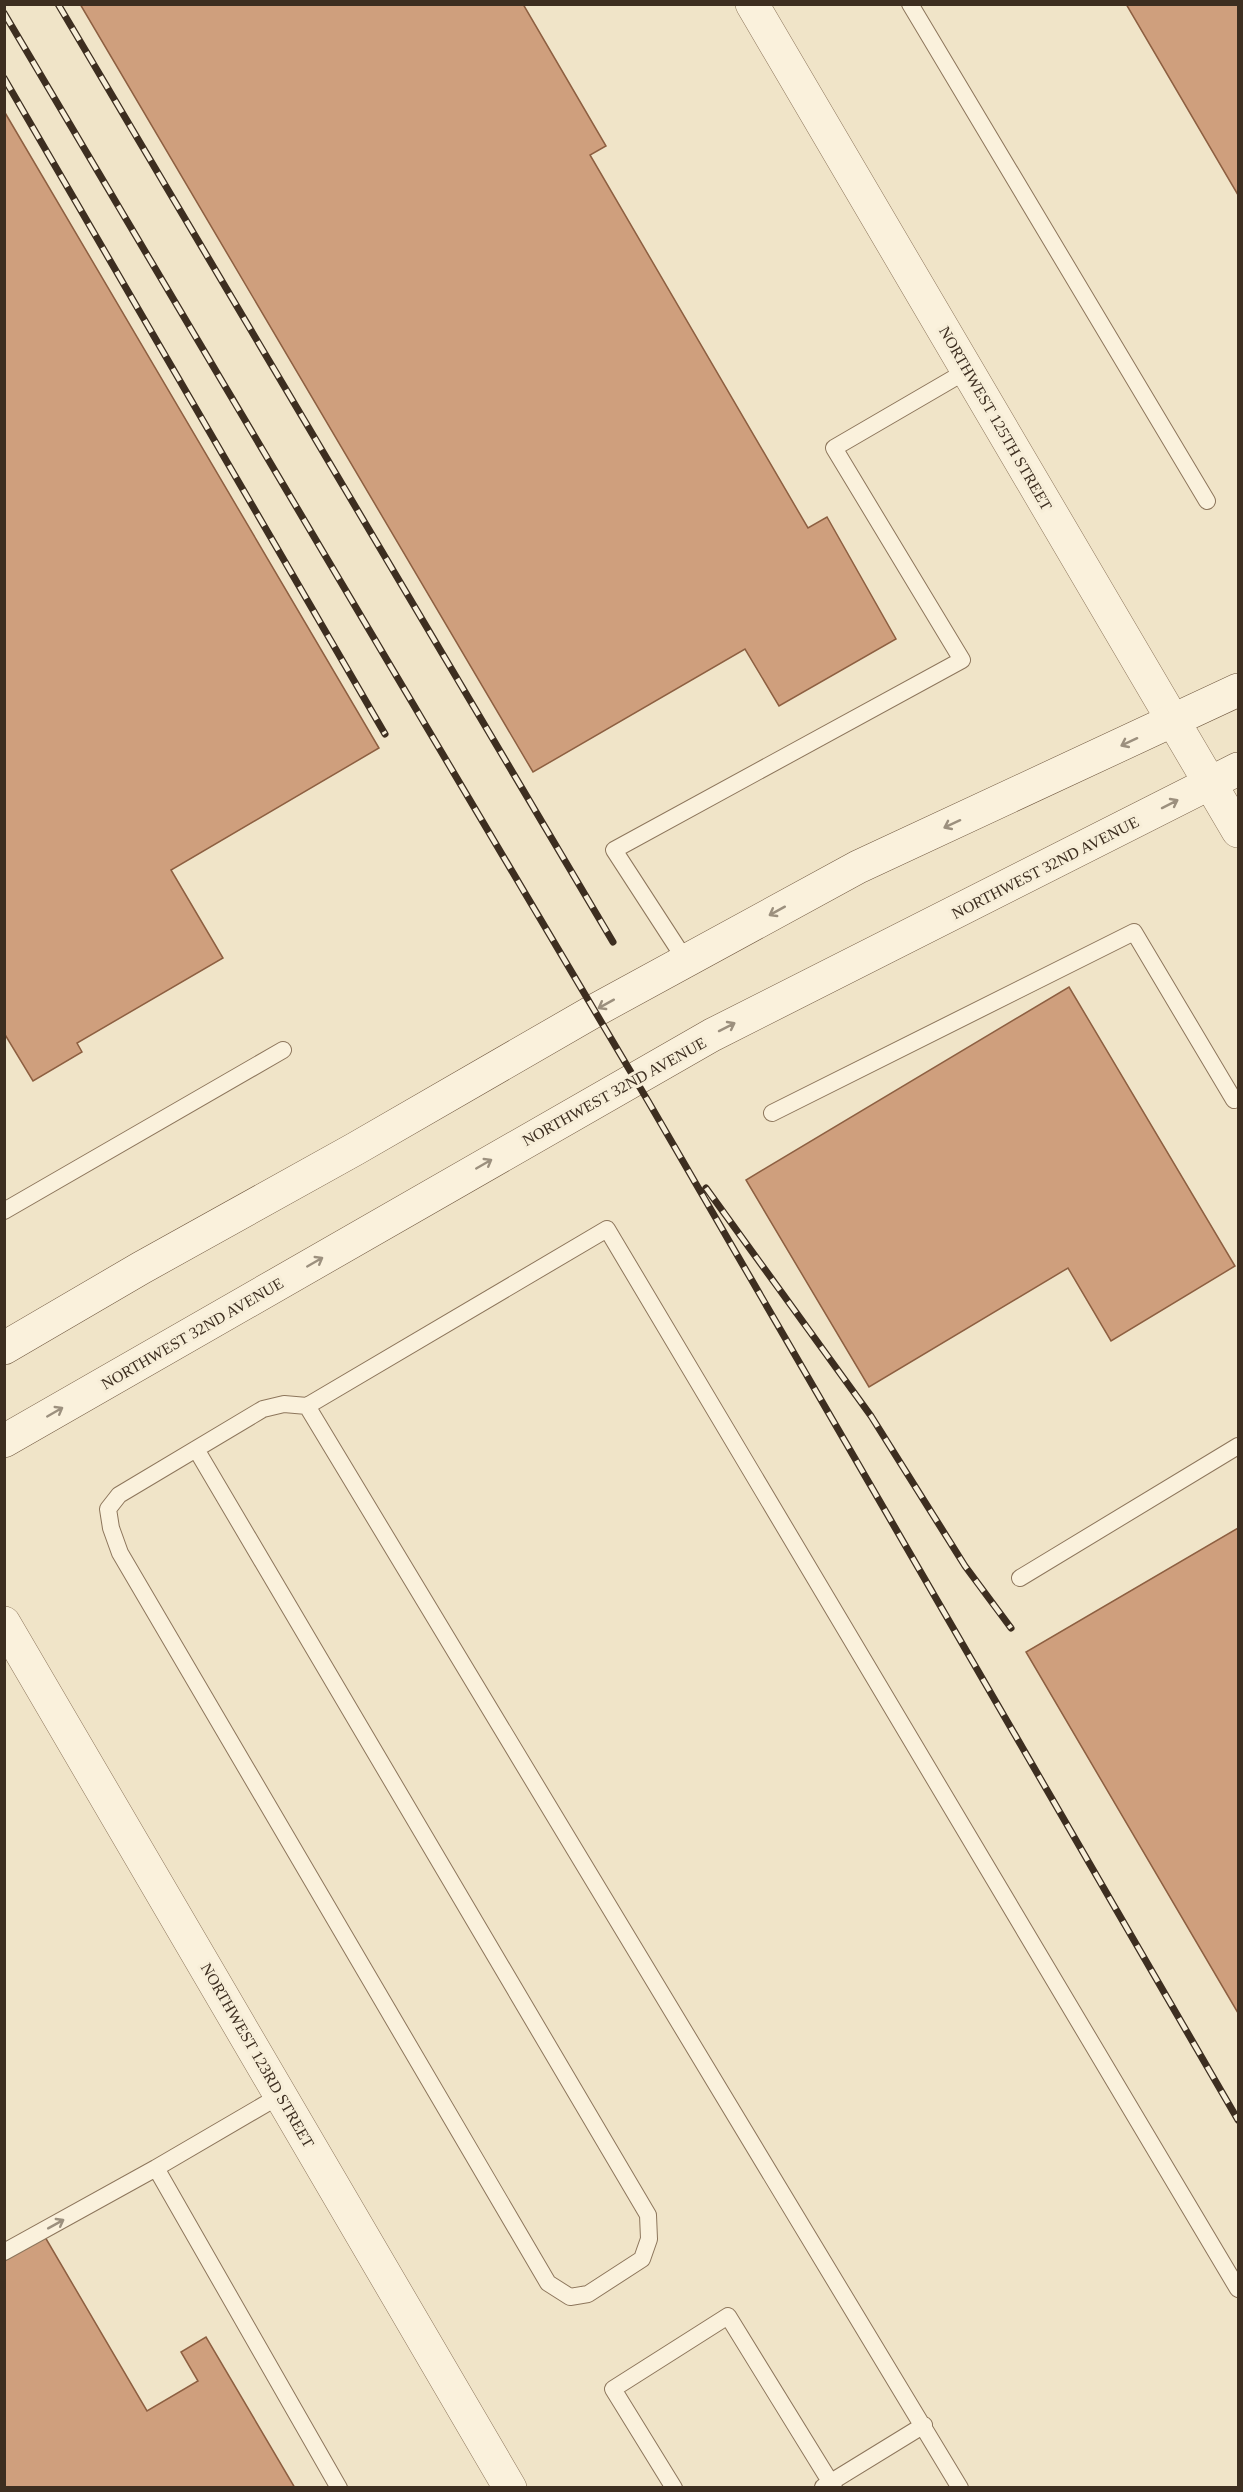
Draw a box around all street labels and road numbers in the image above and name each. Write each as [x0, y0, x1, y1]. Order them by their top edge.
street label: NORTHWEST 125TH STREET [936, 323, 1055, 513]
street label: NORTHWEST 32ND AVENUE [949, 813, 1141, 922]
street label: NORTHWEST 32ND AVENUE [519, 1034, 709, 1149]
street label: NORTHWEST 32ND AVENUE [98, 1274, 286, 1393]
street label: NORTHWEST 123RD STREET [198, 1960, 318, 2151]

